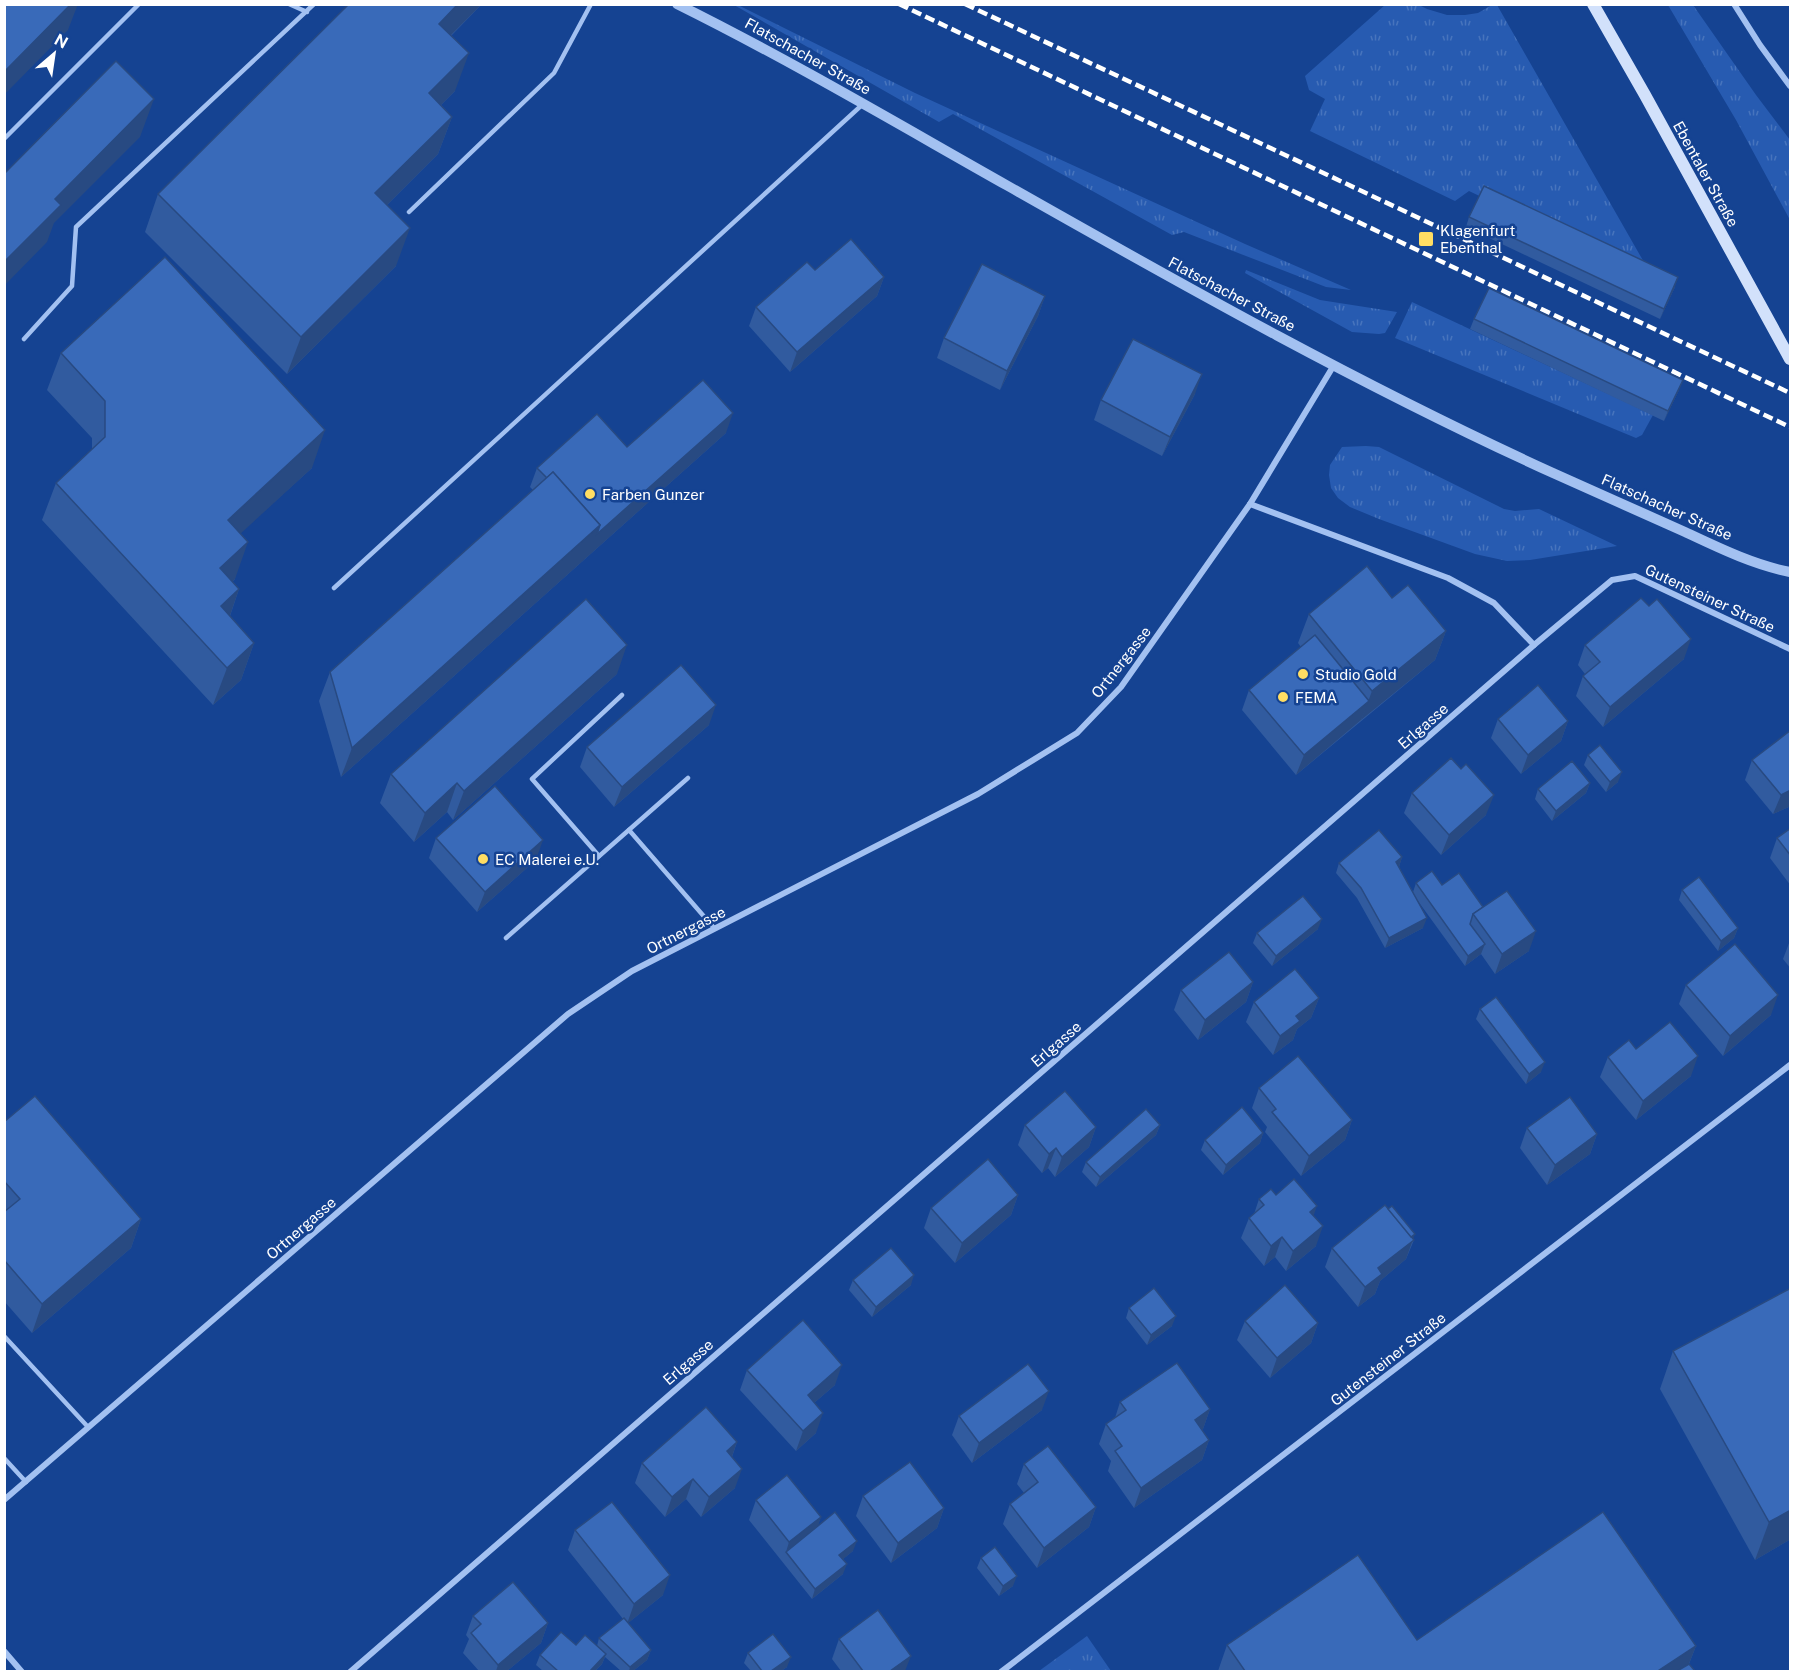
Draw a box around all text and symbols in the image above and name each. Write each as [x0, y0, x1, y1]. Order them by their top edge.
street label: Flatschacher Straße [742, 14, 874, 98]
north arrow [24, 24, 84, 84]
text: N [51, 30, 71, 53]
street label: Ebentaler Straße [1670, 118, 1742, 230]
place label: Klagenfurt Ebenthal [1440, 222, 1515, 256]
marker: Klagenfurt Ebenthal [1417, 230, 1435, 248]
street label: Flatschacher Straße [1166, 253, 1298, 335]
street label: Flatschacher Straße [1599, 471, 1735, 543]
place label: Farben Gunzer [602, 486, 705, 503]
marker: Farben Gunzer [583, 487, 597, 501]
street label: Gutensteiner Straße [1642, 560, 1778, 636]
street label: Ortnergasse [1088, 623, 1154, 701]
place label: Studio Gold [1315, 666, 1397, 683]
marker: Studio Gold [1296, 667, 1310, 681]
place label: FEMA [1295, 689, 1338, 706]
marker: FEMA [1276, 690, 1290, 704]
street label: Erlgasse [1395, 700, 1451, 752]
place label: EC Malerei e.U. [495, 851, 599, 868]
marker: EC Malerei e.U. [476, 852, 490, 866]
street label: Ortnergasse [644, 903, 728, 957]
street label: Erlgasse [1028, 1018, 1084, 1070]
street label: Ortnergasse [263, 1193, 339, 1263]
street label: Gutensteiner Straße [1327, 1309, 1449, 1409]
street label: Erlgasse [660, 1336, 716, 1388]

